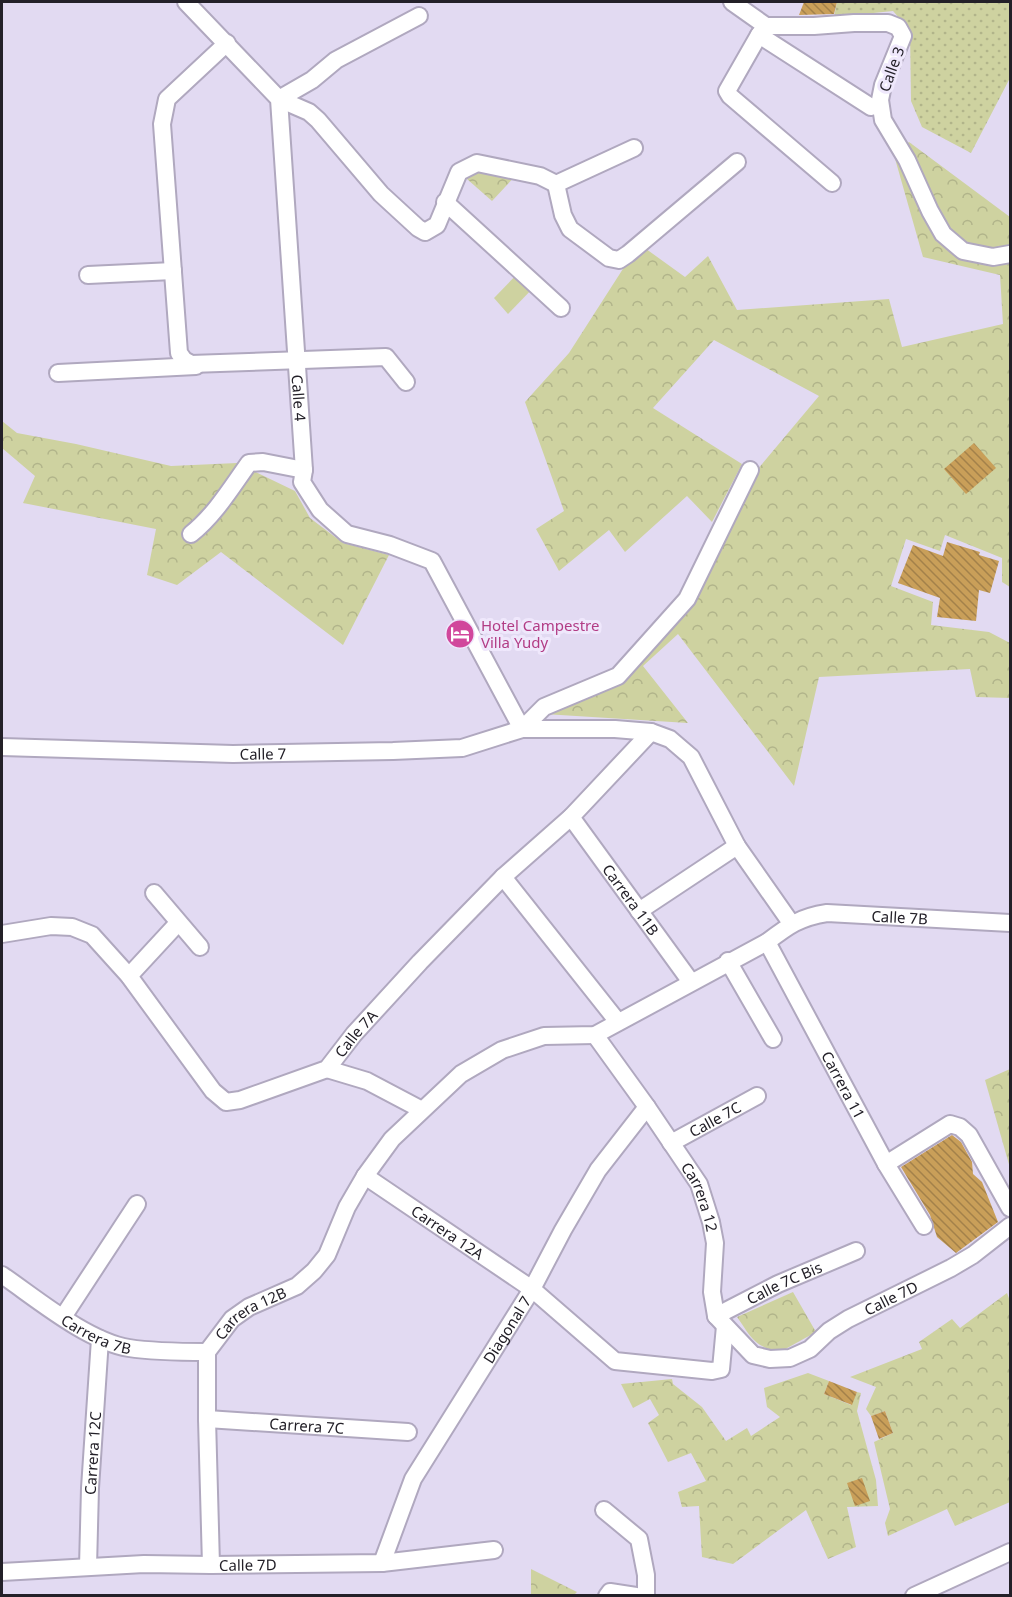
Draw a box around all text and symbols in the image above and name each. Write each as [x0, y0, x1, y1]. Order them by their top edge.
street label: Calle 3 [874, 44, 908, 94]
street label: Calle 4 [288, 374, 311, 422]
place label: Hotel Campestre Villa Yudy [481, 615, 599, 652]
hotel icon: Hotel Campestre Villa Yudy [444, 618, 476, 650]
street label: Calle 7 [239, 743, 286, 764]
street label: Carrera 11B [598, 860, 664, 939]
street label: Calle 7B [871, 905, 928, 928]
street label: Calle 7A [330, 1005, 382, 1061]
street label: Carrera 11 [817, 1047, 870, 1122]
street label: Calle 7C [685, 1097, 745, 1141]
street label: Carrera 12 [677, 1158, 723, 1233]
street label: Carrera 12A [408, 1200, 488, 1264]
street label: Calle 7C Bis [743, 1257, 825, 1309]
street label: Calle 7D [861, 1276, 921, 1320]
street label: Carrera 12B [210, 1282, 289, 1344]
street label: Diagonal 7 [478, 1292, 535, 1367]
street label: Carrera 7B [58, 1309, 133, 1358]
street label: Carrera 12C [80, 1410, 105, 1495]
street label: Carrera 7C [269, 1413, 345, 1438]
street label: Calle 7D [219, 1554, 277, 1575]

